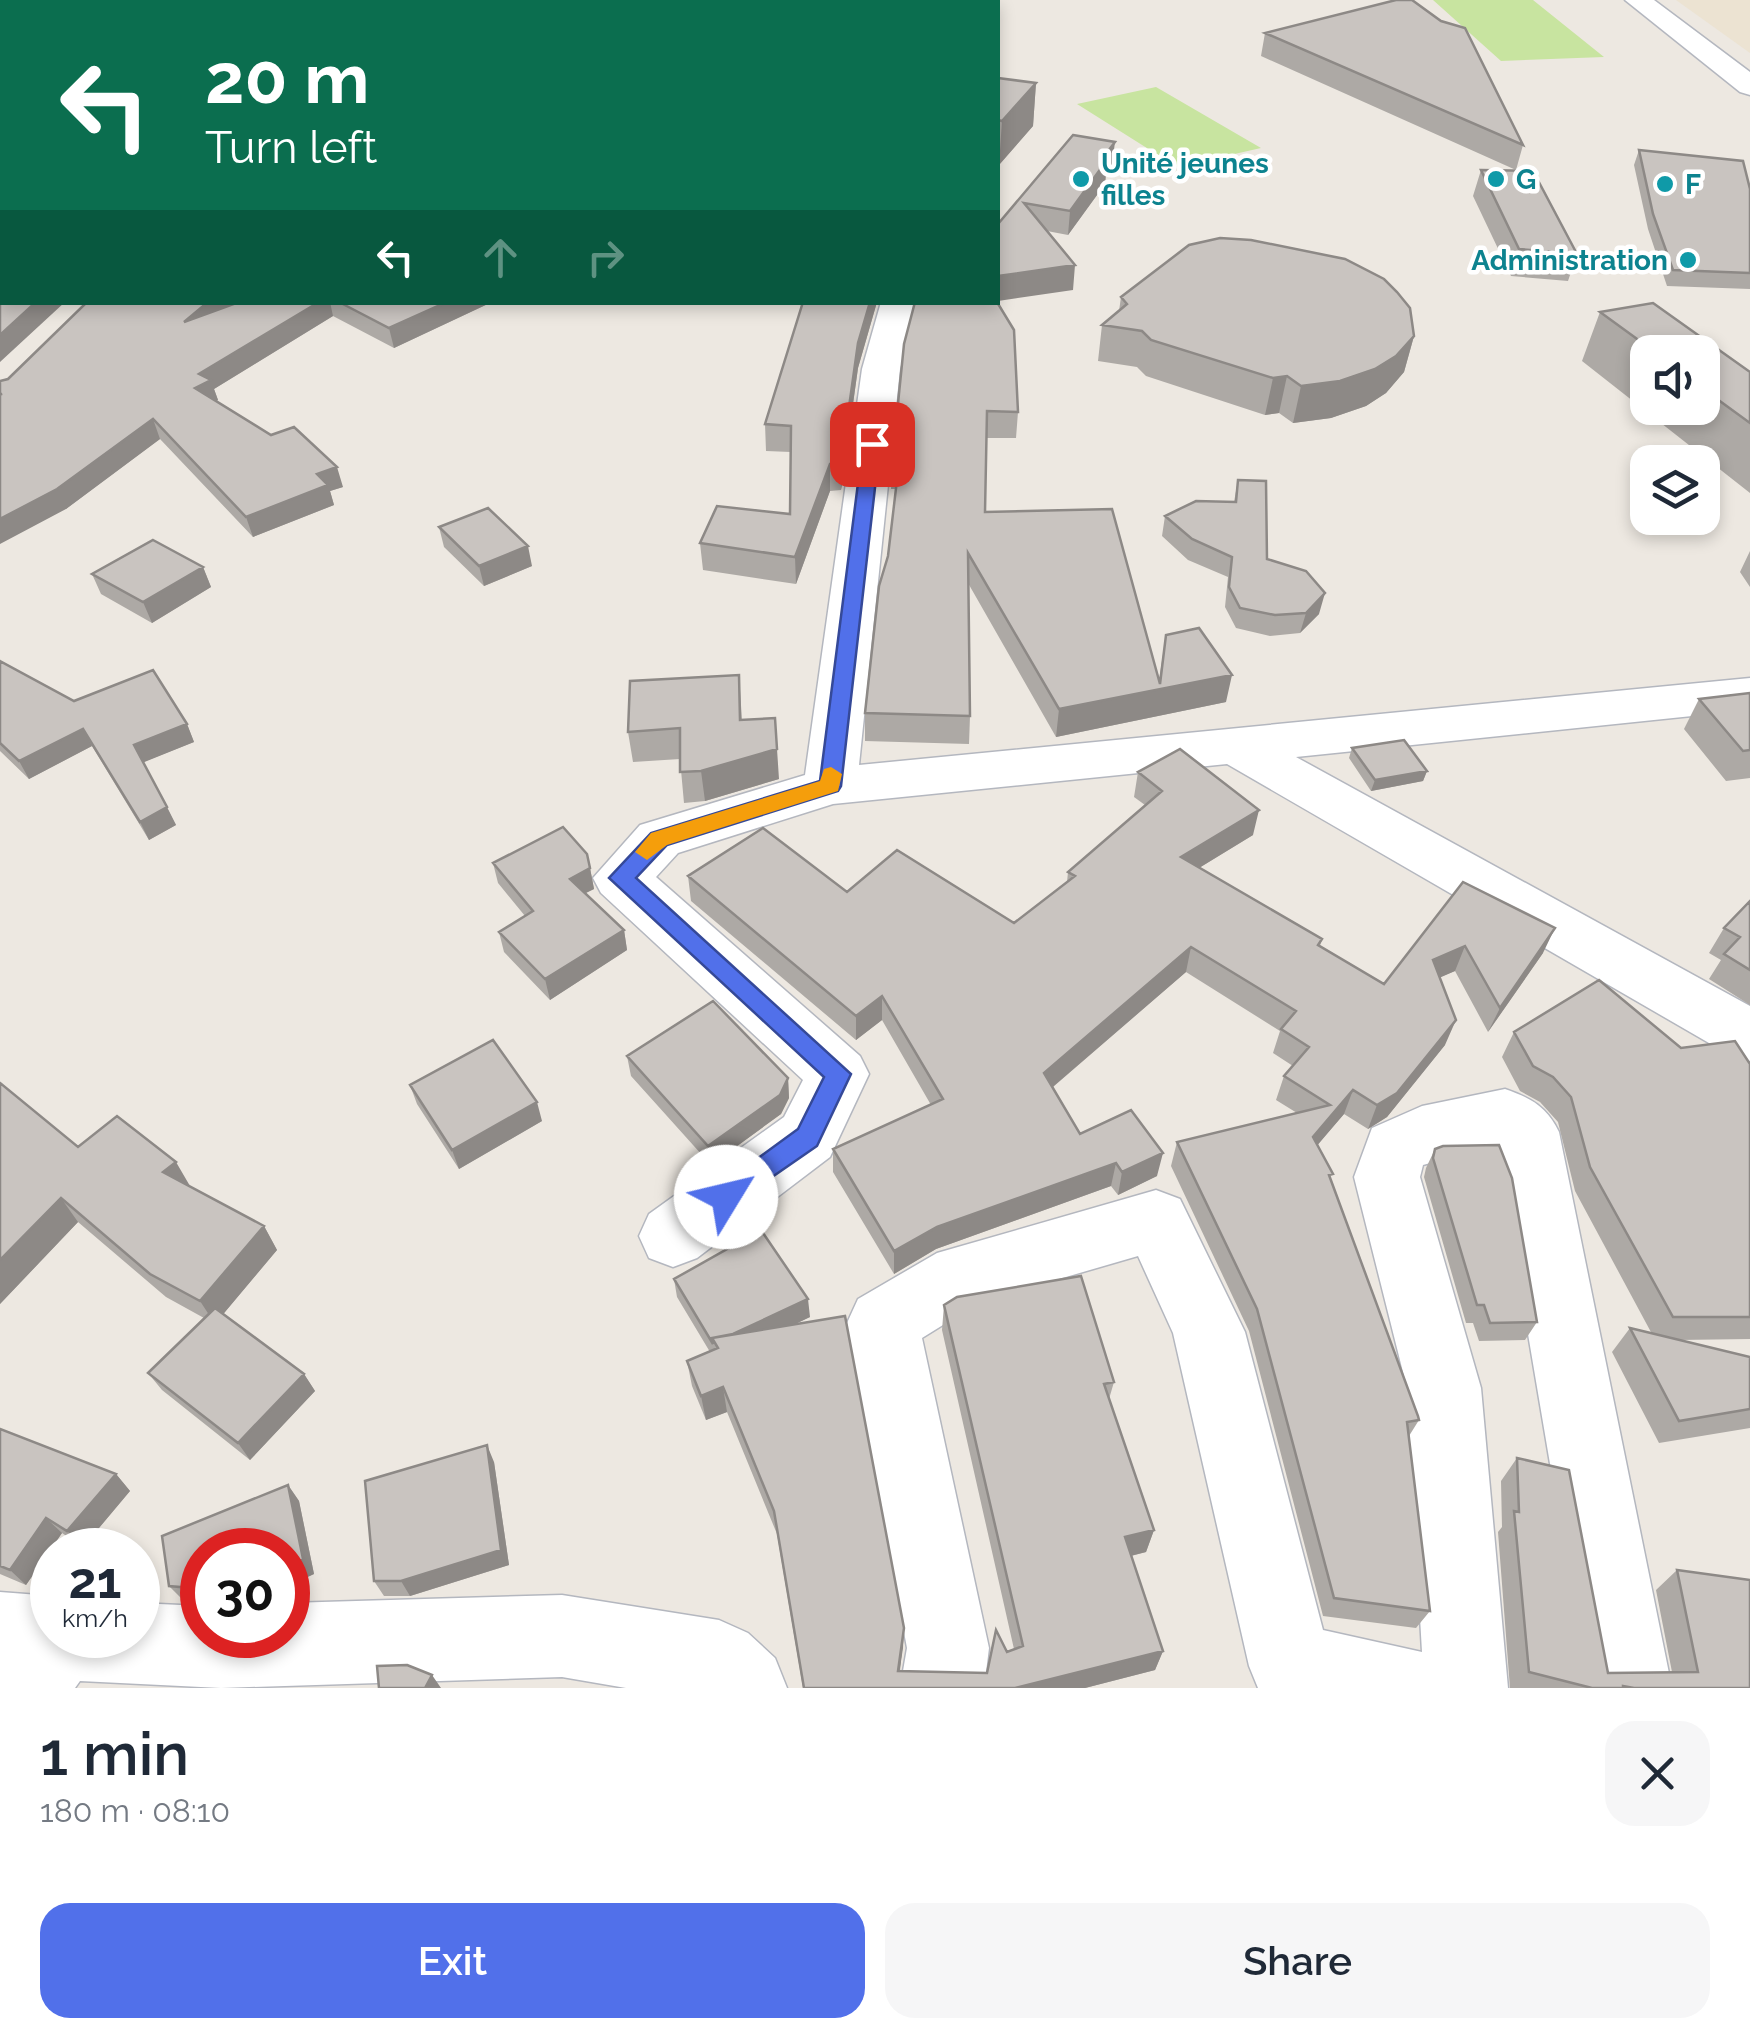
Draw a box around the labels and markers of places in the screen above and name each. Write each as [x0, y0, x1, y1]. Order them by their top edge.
place label: Unité jeunes filles [1101, 147, 1269, 212]
place label: G [1516, 163, 1536, 196]
marker: Unité jeunes filles [1070, 168, 1092, 190]
marker: G [1485, 168, 1507, 190]
place label: F [1685, 168, 1701, 201]
marker: F [1654, 173, 1676, 195]
place label: Administration [1471, 244, 1668, 277]
marker: Administration [1677, 249, 1699, 271]
pin [830, 402, 915, 487]

